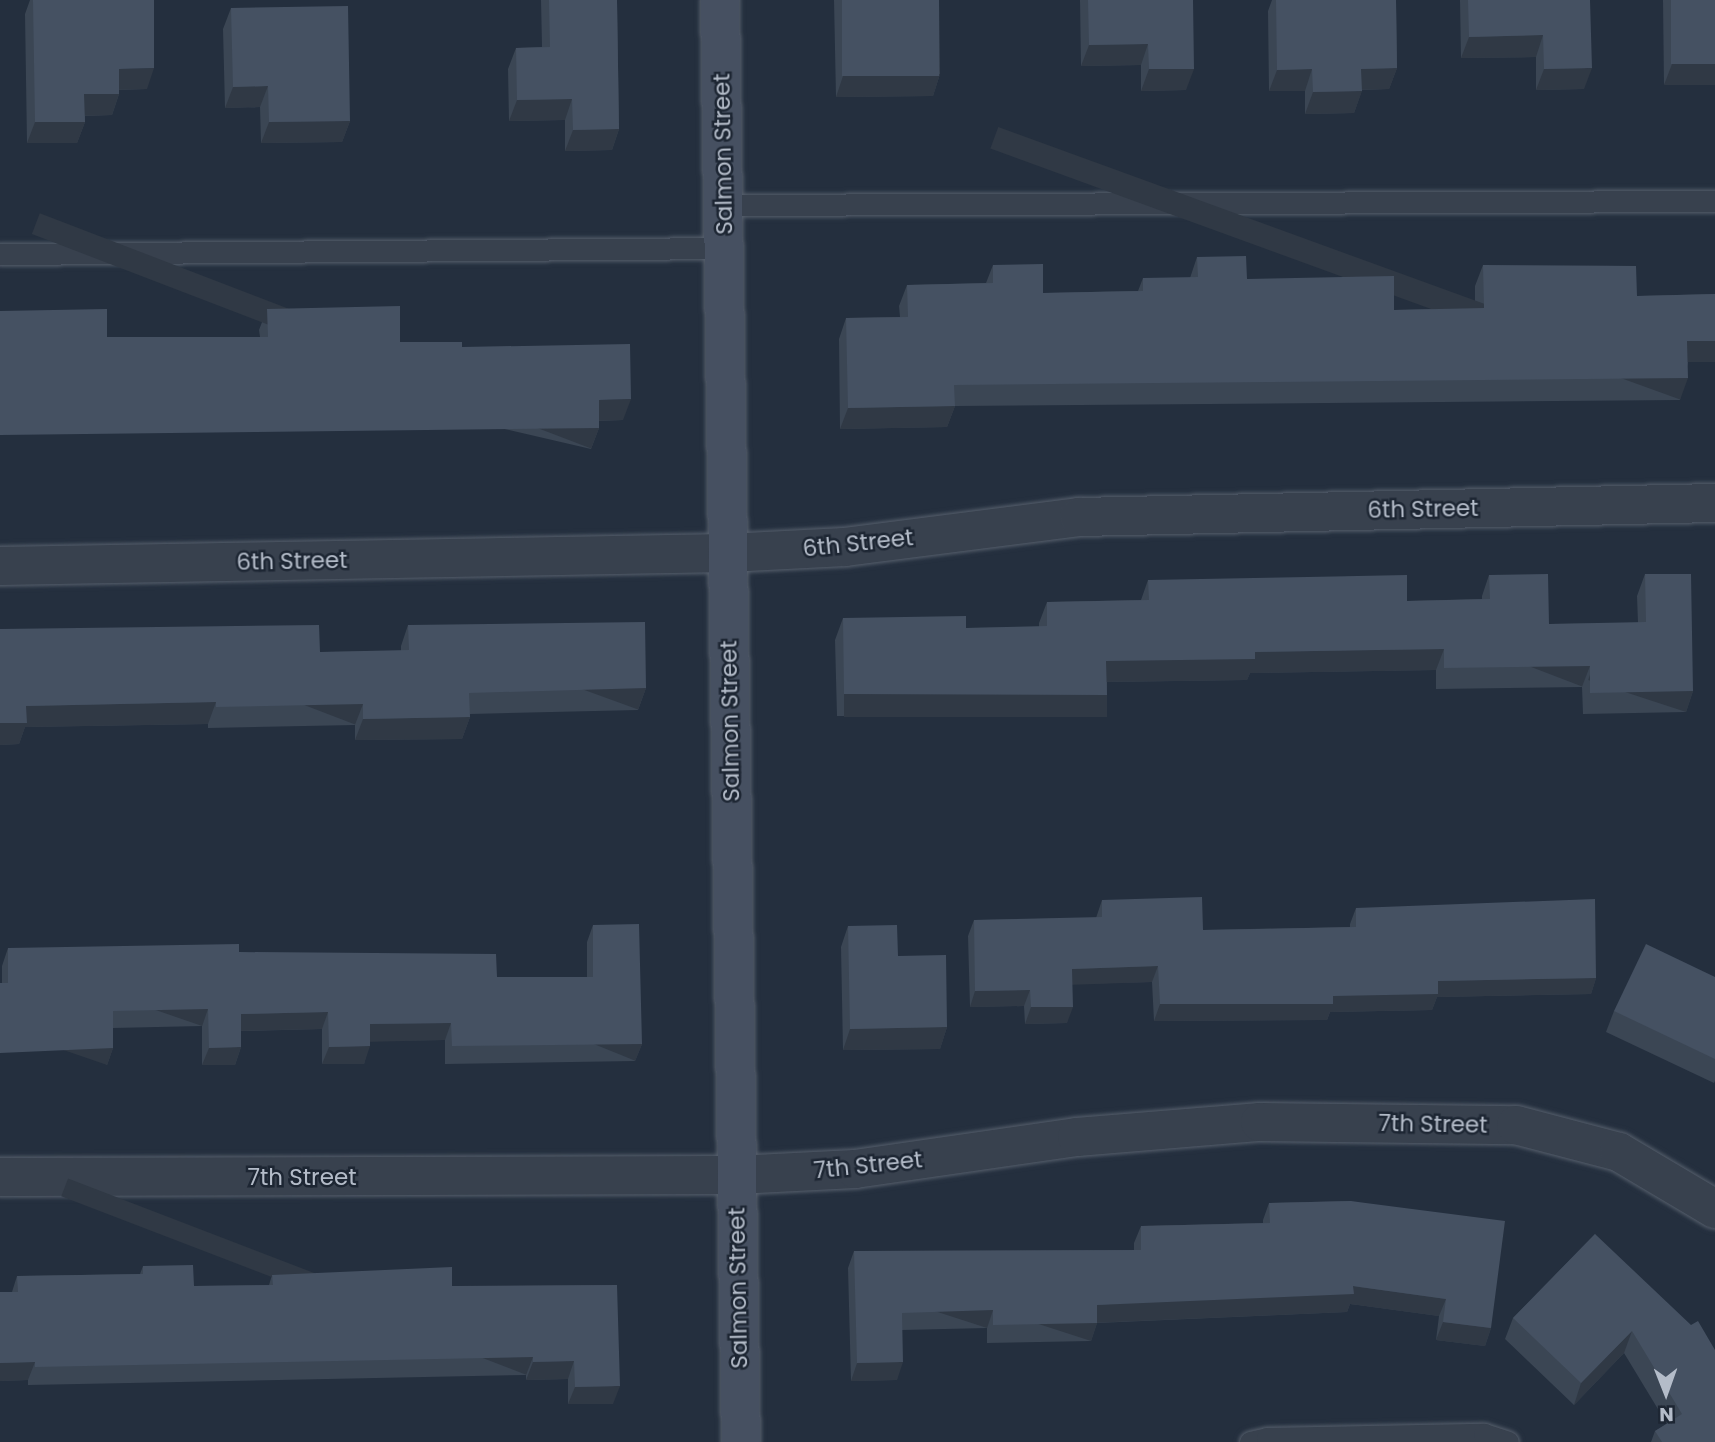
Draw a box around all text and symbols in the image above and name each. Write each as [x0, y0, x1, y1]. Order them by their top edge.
street label: Salmon Street [708, 73, 738, 235]
street label: 6th Street [1367, 494, 1479, 524]
street label: 6th Street [801, 523, 915, 563]
street label: 6th Street [236, 546, 348, 576]
street label: Salmon Street [715, 640, 745, 802]
street label: 7th Street [1378, 1109, 1488, 1139]
street label: 7th Street [812, 1146, 924, 1184]
street label: 7th Street [247, 1163, 357, 1191]
street label: Salmon Street [723, 1207, 753, 1369]
north arrow [1631, 1358, 1701, 1428]
text: N [1659, 1401, 1674, 1428]

